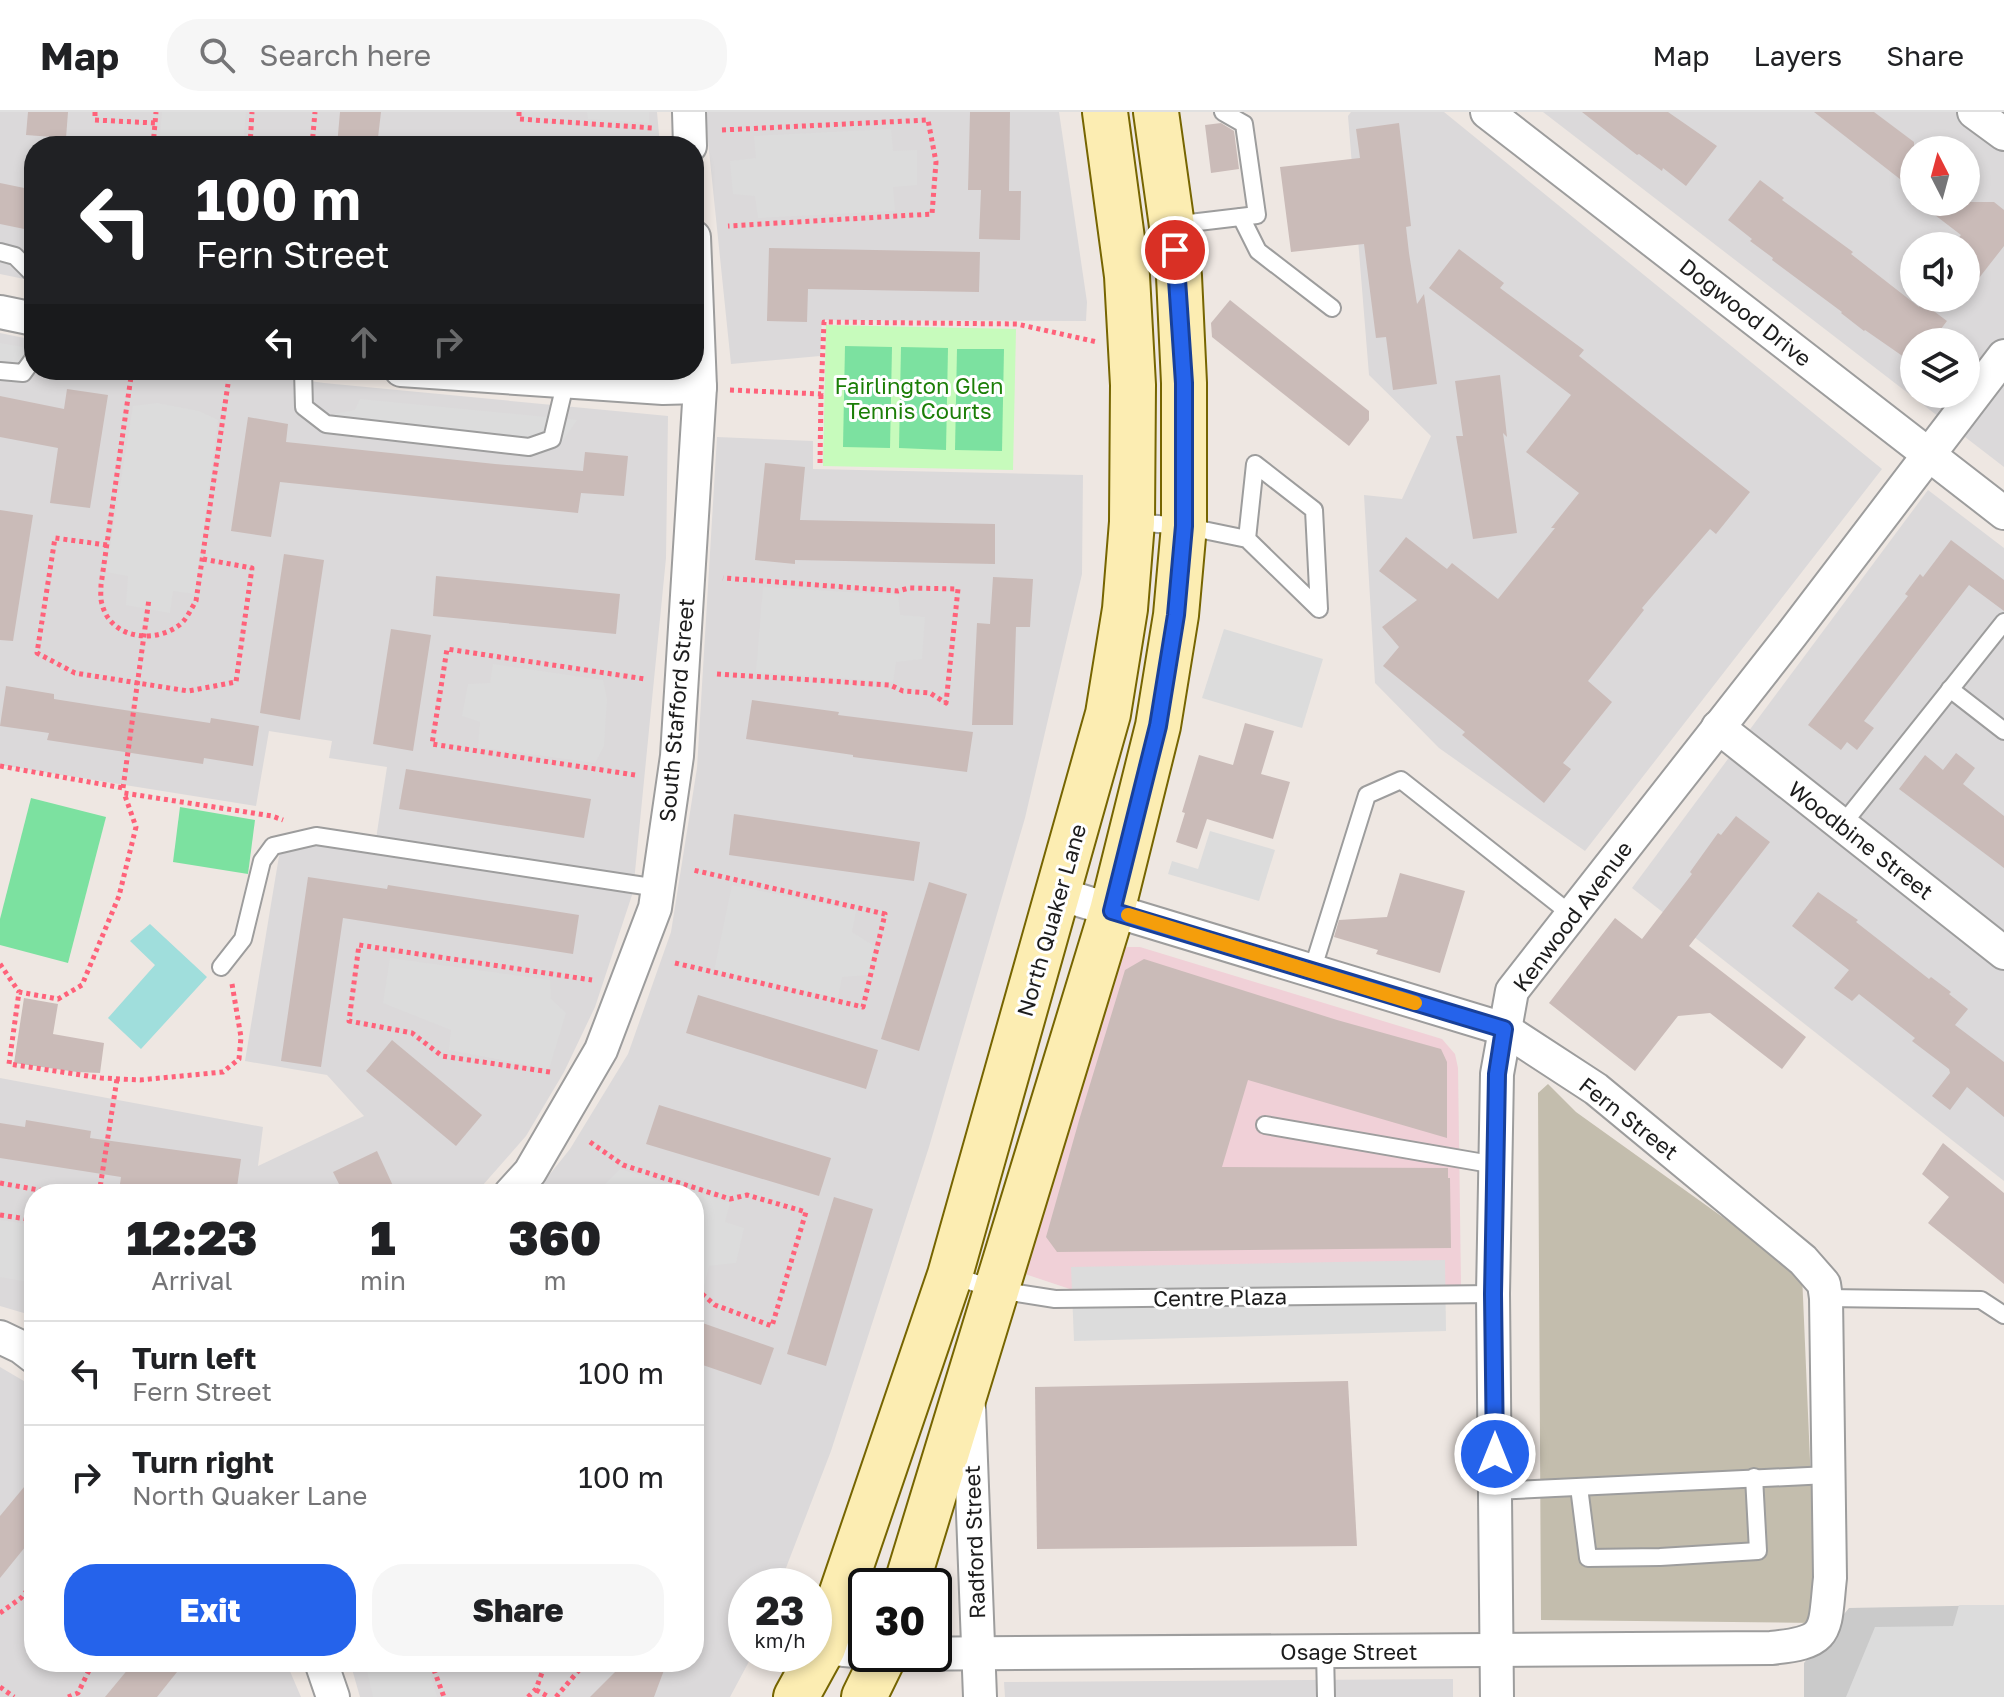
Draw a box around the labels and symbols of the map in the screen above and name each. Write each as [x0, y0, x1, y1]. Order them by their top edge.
north arrow [1900, 136, 1980, 216]
pin [1141, 216, 1209, 284]
street label: Dogwood Drive [1675, 252, 1817, 372]
park label: Fairlington Glen Tennis Courts [834, 372, 1004, 424]
street label: South Stafford Street [653, 597, 699, 823]
street label: Woodbine Street [1783, 775, 1939, 905]
street label: North Quaker Lane [1011, 821, 1091, 1019]
street label: Kenwood Avenue [1507, 835, 1637, 997]
street label: Fern Street [1574, 1071, 1684, 1165]
street label: Centre Plaza [1153, 1282, 1287, 1312]
position arrow [1453, 1412, 1537, 1496]
street label: Radford Street [958, 1464, 990, 1620]
speed limit sign: 30 [848, 1568, 952, 1672]
street label: Osage Street [1280, 1638, 1418, 1665]

